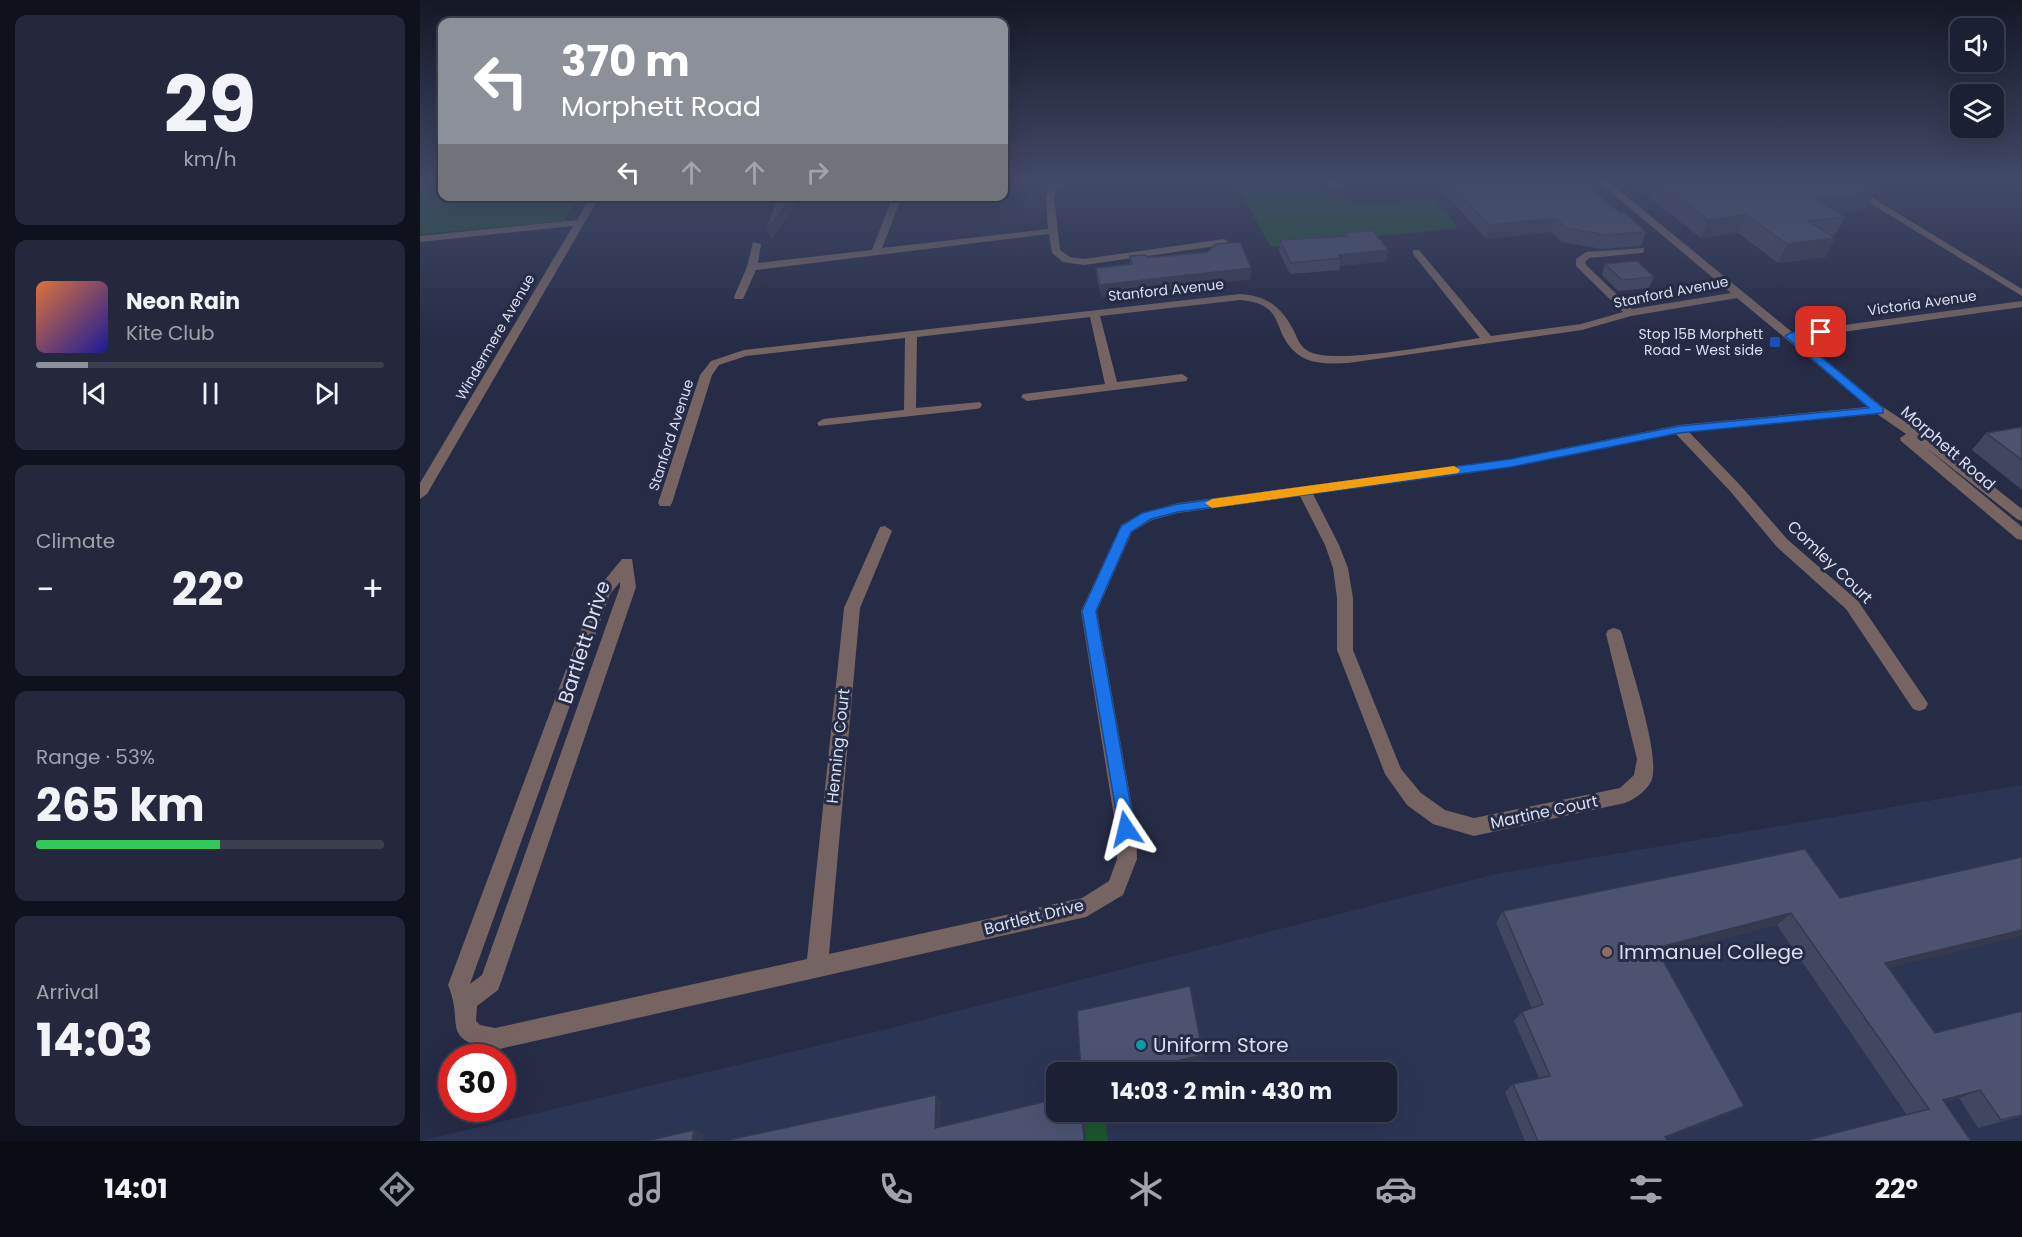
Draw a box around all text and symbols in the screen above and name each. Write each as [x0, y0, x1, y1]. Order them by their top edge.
map controls [1950, 18, 2004, 138]
button: sound [1950, 18, 2004, 72]
text: 370 m [561, 32, 690, 91]
icon: left [462, 42, 540, 120]
text: 29 [164, 50, 256, 159]
button: layers [1950, 84, 2004, 138]
text: Morphett Road [561, 88, 761, 125]
text: km/h [183, 145, 237, 173]
icon: left [612, 156, 645, 189]
icon: ahead [675, 156, 708, 189]
icon: ahead [738, 156, 771, 189]
icon: right [801, 156, 834, 189]
street label: Windermere Avenue [451, 270, 540, 404]
street label: Stanford Avenue [1612, 271, 1730, 313]
street label: Stanford Avenue [1107, 274, 1225, 306]
street label: Victoria Avenue [1866, 285, 1978, 321]
text: Neon Rain [126, 286, 240, 317]
pin [1795, 306, 1846, 357]
icon: arrive [1804, 315, 1837, 348]
text: Kite Club [126, 319, 215, 347]
place label: Stop 15B Morphett Road - West side [1638, 324, 1763, 360]
marker: Stop 15B Morphett Road - West side [1768, 335, 1782, 349]
street label: Stanford Avenue [644, 376, 699, 493]
icon: previous [78, 377, 111, 410]
icon: pause [194, 377, 227, 410]
icon: next [310, 377, 343, 410]
street label: Morphett Road [1896, 400, 2000, 496]
street label: Comley Court [1782, 515, 1878, 609]
text: Climate [36, 527, 115, 555]
text: 22° [172, 558, 244, 621]
text: − [36, 566, 54, 613]
text: + [361, 566, 384, 613]
street label: Bartlett Drive [551, 577, 617, 707]
street label: Henning Court [821, 687, 855, 805]
text: Range · 53% [36, 743, 155, 771]
text: 265 km [36, 774, 205, 837]
street label: Martine Court [1488, 789, 1600, 835]
position arrow [1094, 797, 1158, 861]
street label: Bartlett Drive [982, 893, 1086, 941]
place label: Immanuel College [1619, 938, 1803, 966]
marker: Immanuel College [1600, 945, 1614, 959]
text: Arrival [36, 978, 99, 1006]
text: 14:03 [36, 1009, 153, 1072]
place label: Uniform Store [1153, 1031, 1289, 1059]
marker: Uniform Store [1134, 1038, 1148, 1052]
speed limit sign: 30 [438, 1044, 516, 1122]
text: 14:03 · 2 min · 430 m [1111, 1076, 1332, 1107]
icon: directions [376, 1168, 418, 1210]
icon: music [625, 1168, 667, 1210]
icon: phone [875, 1168, 917, 1210]
icon: climate [1125, 1168, 1167, 1210]
icon: car [1375, 1168, 1417, 1210]
icon: filters [1625, 1168, 1667, 1210]
text: 14:01 [104, 1170, 168, 1207]
text: 22° [1875, 1170, 1918, 1207]

